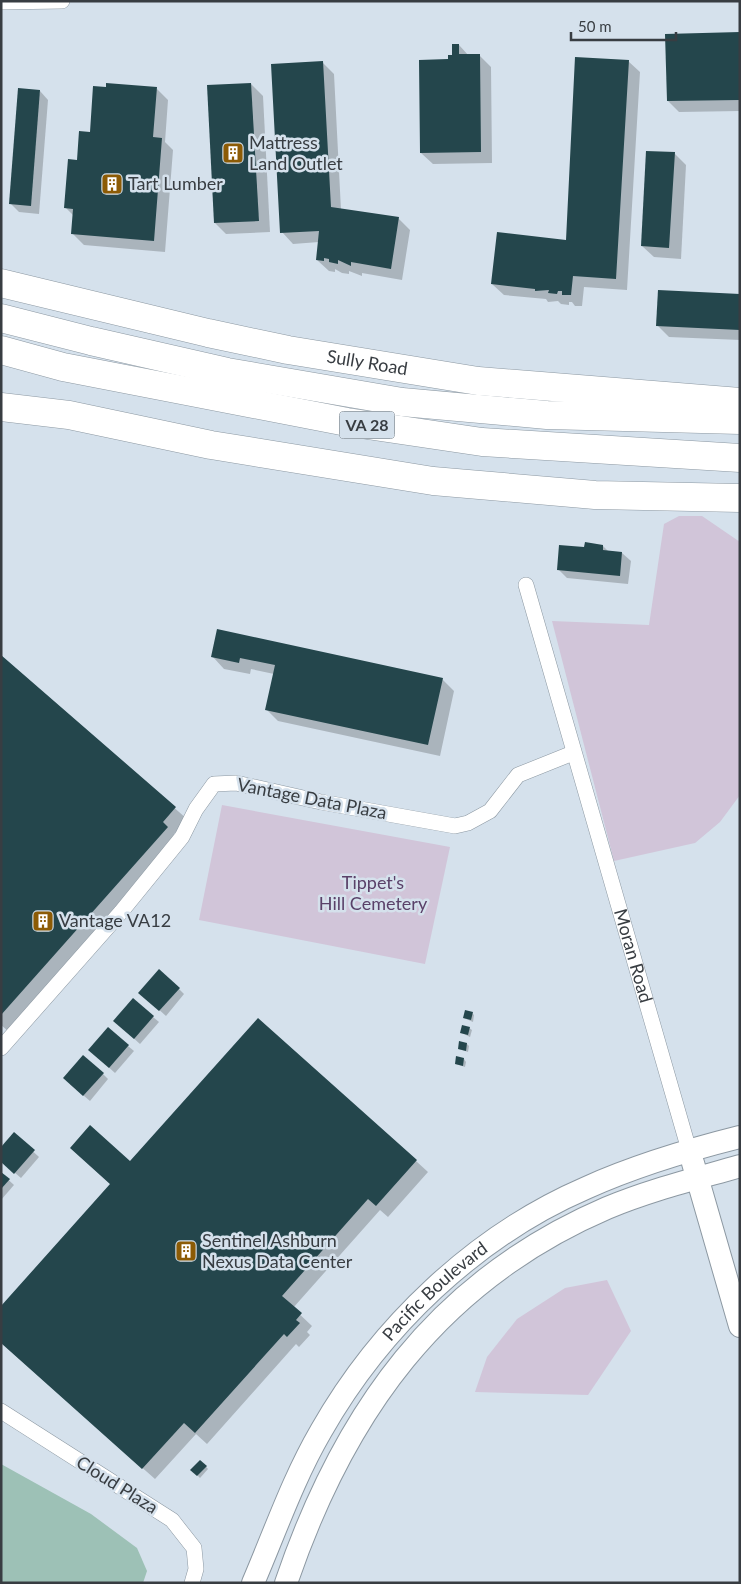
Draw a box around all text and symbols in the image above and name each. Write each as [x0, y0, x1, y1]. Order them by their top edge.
scale bar [571, 10, 676, 42]
text: 50 m [578, 17, 612, 35]
place label: Mattress Land Outlet [249, 131, 343, 174]
building icon: Mattress Land Outlet [221, 141, 245, 165]
building icon: Tart Lumber [100, 172, 124, 196]
place label: Tart Lumber [128, 172, 223, 194]
street label: Sully Road [325, 345, 409, 379]
road number: VA 28 [340, 412, 394, 438]
street label: Vantage Data Plaza [236, 773, 389, 823]
park label: Tippet's Hill Cemetery [319, 871, 428, 914]
street label: Moran Road [610, 906, 658, 1005]
building icon: Vantage VA12 [31, 909, 55, 933]
place label: Vantage VA12 [59, 909, 171, 931]
place label: Sentinel Ashburn Nexus Data Center [202, 1229, 353, 1272]
street label: Pacific Boulevard [377, 1236, 491, 1345]
building icon: Sentinel Ashburn Nexus Data Center [174, 1239, 198, 1263]
street label: Cloud Plaza [73, 1450, 162, 1518]

